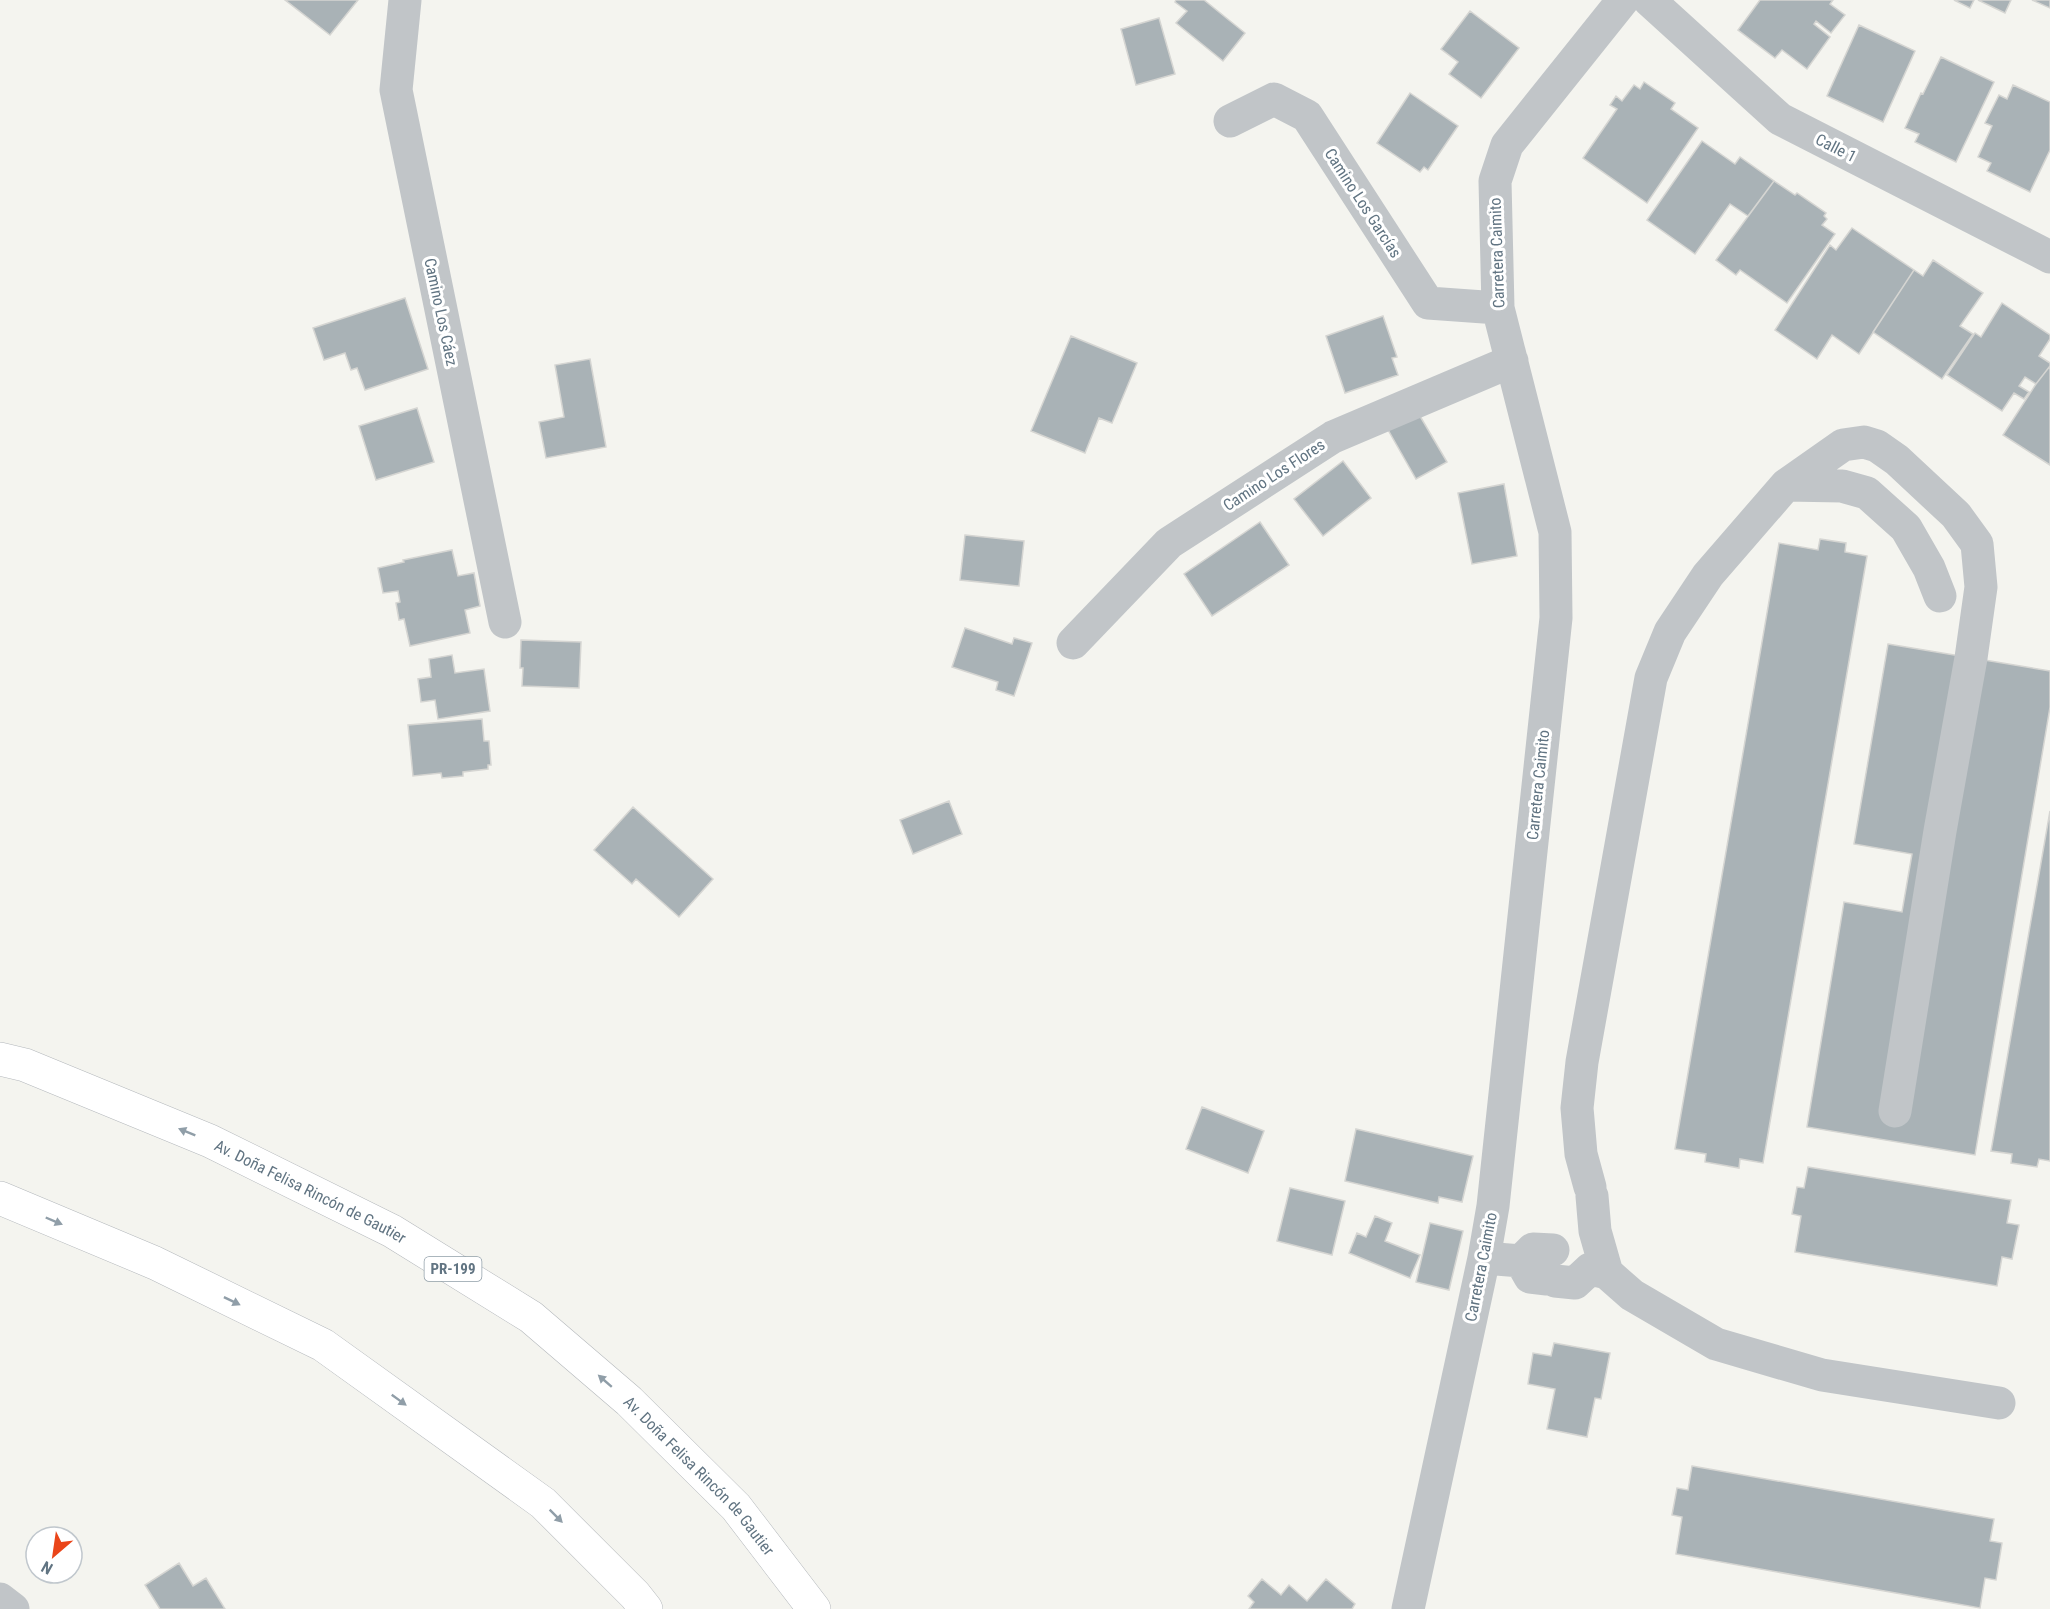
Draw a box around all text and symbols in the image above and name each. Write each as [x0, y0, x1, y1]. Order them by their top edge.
street label: Calle 1 [1812, 130, 1860, 166]
street label: Camino Los Garcías [1321, 145, 1405, 261]
street label: Carretera Caimito [1486, 197, 1508, 309]
street label: Camino Los Cáez [420, 256, 462, 368]
street label: Camino Los Flores [1220, 435, 1328, 515]
street label: Carretera Caimito [1523, 729, 1553, 841]
one-way arrow [178, 1127, 196, 1136]
street label: Av. Doña Felisa Rincón de Gautier [212, 1135, 410, 1247]
street label: Carretera Caimito [1461, 1211, 1501, 1323]
one-way arrow [45, 1217, 63, 1226]
road number: PR-199 [424, 1257, 482, 1281]
one-way arrow [223, 1296, 240, 1305]
one-way arrow [597, 1374, 613, 1387]
street label: Av. Doña Felisa Rincón de Gautier [620, 1392, 779, 1559]
one-way arrow [391, 1394, 407, 1405]
one-way arrow [548, 1508, 562, 1522]
north arrow [24, 1525, 84, 1585]
text: N [38, 1557, 56, 1578]

